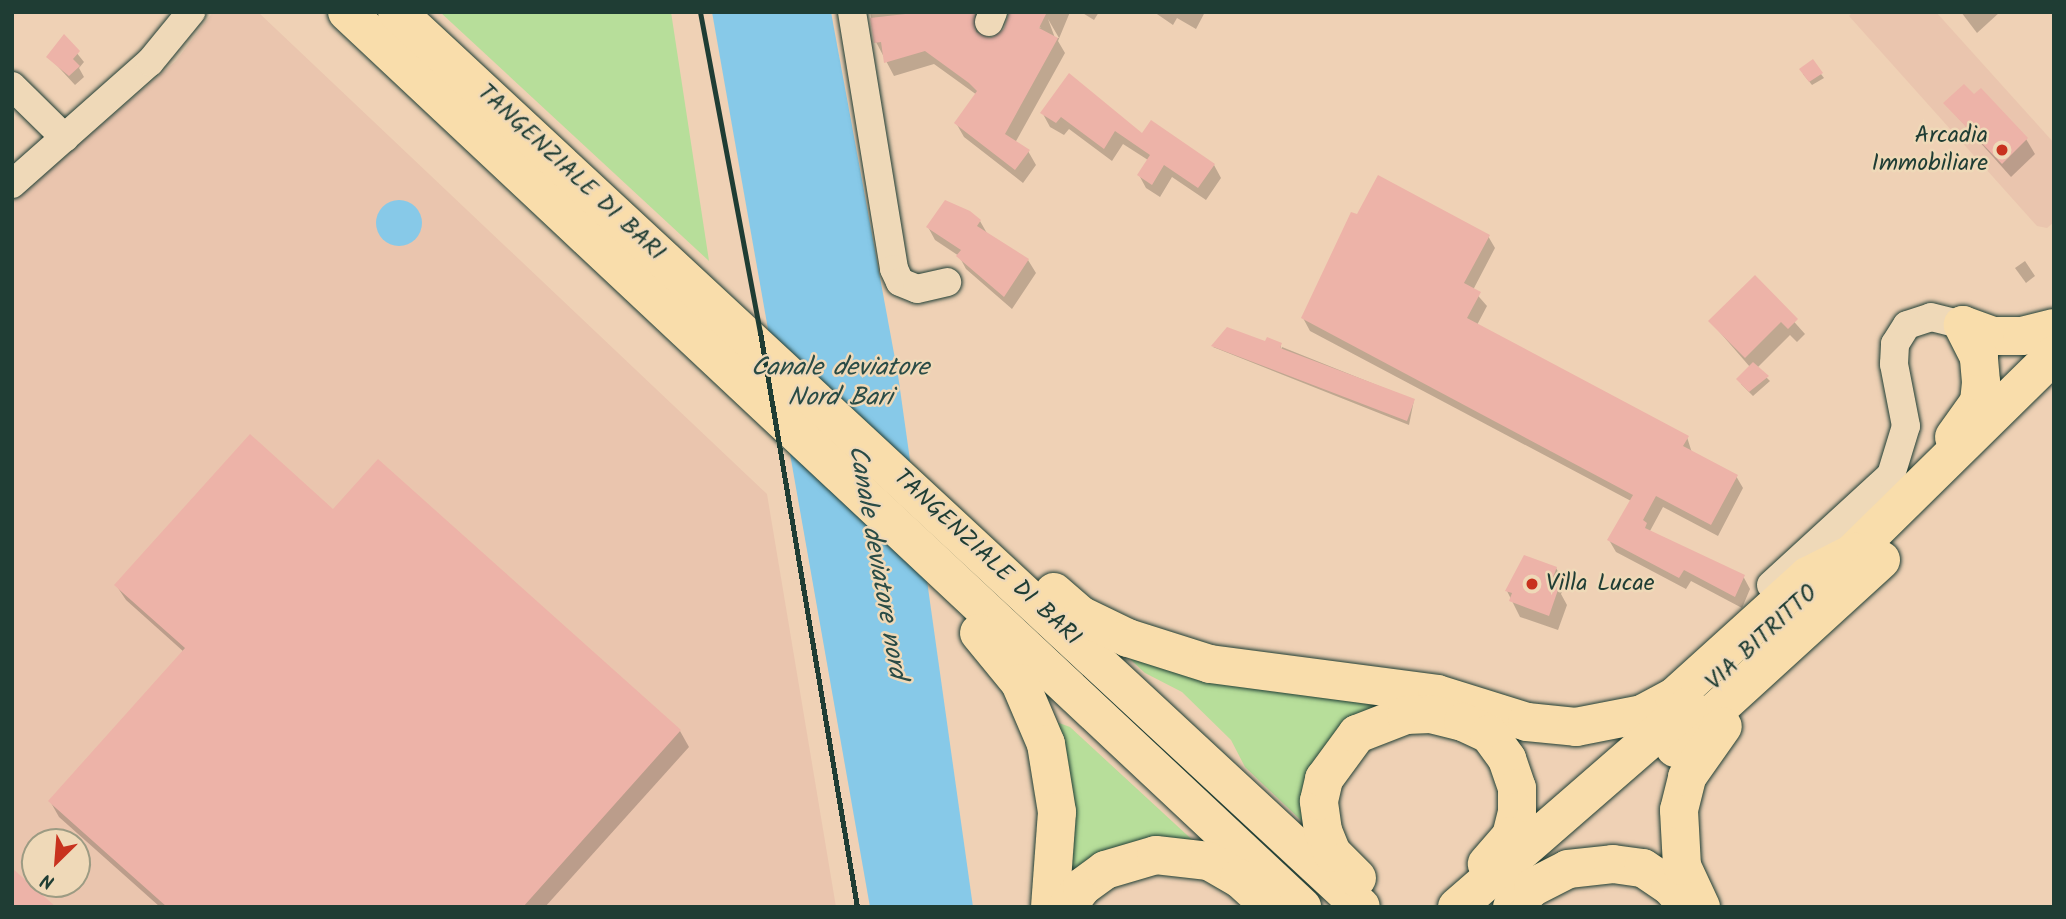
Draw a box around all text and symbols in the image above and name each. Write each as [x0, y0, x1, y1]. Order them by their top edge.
street label: TANGENZIALE DI BARI [471, 79, 671, 267]
place label: Arcadia Immobiliare [1872, 122, 1988, 178]
marker: Arcadia Immobiliare [1994, 142, 2010, 158]
water label: Canale deviatore Nord Bari [751, 353, 929, 414]
water label: Canale deviatore nord [840, 443, 912, 681]
street label: TANGENZIALE DI BARI [887, 464, 1087, 652]
place label: Villa Lucae [1546, 570, 1655, 598]
marker: Villa Lucae [1524, 576, 1540, 592]
street label: VIA BITRITTO [1700, 579, 1824, 697]
north arrow [21, 828, 91, 898]
text: N [36, 864, 60, 896]

